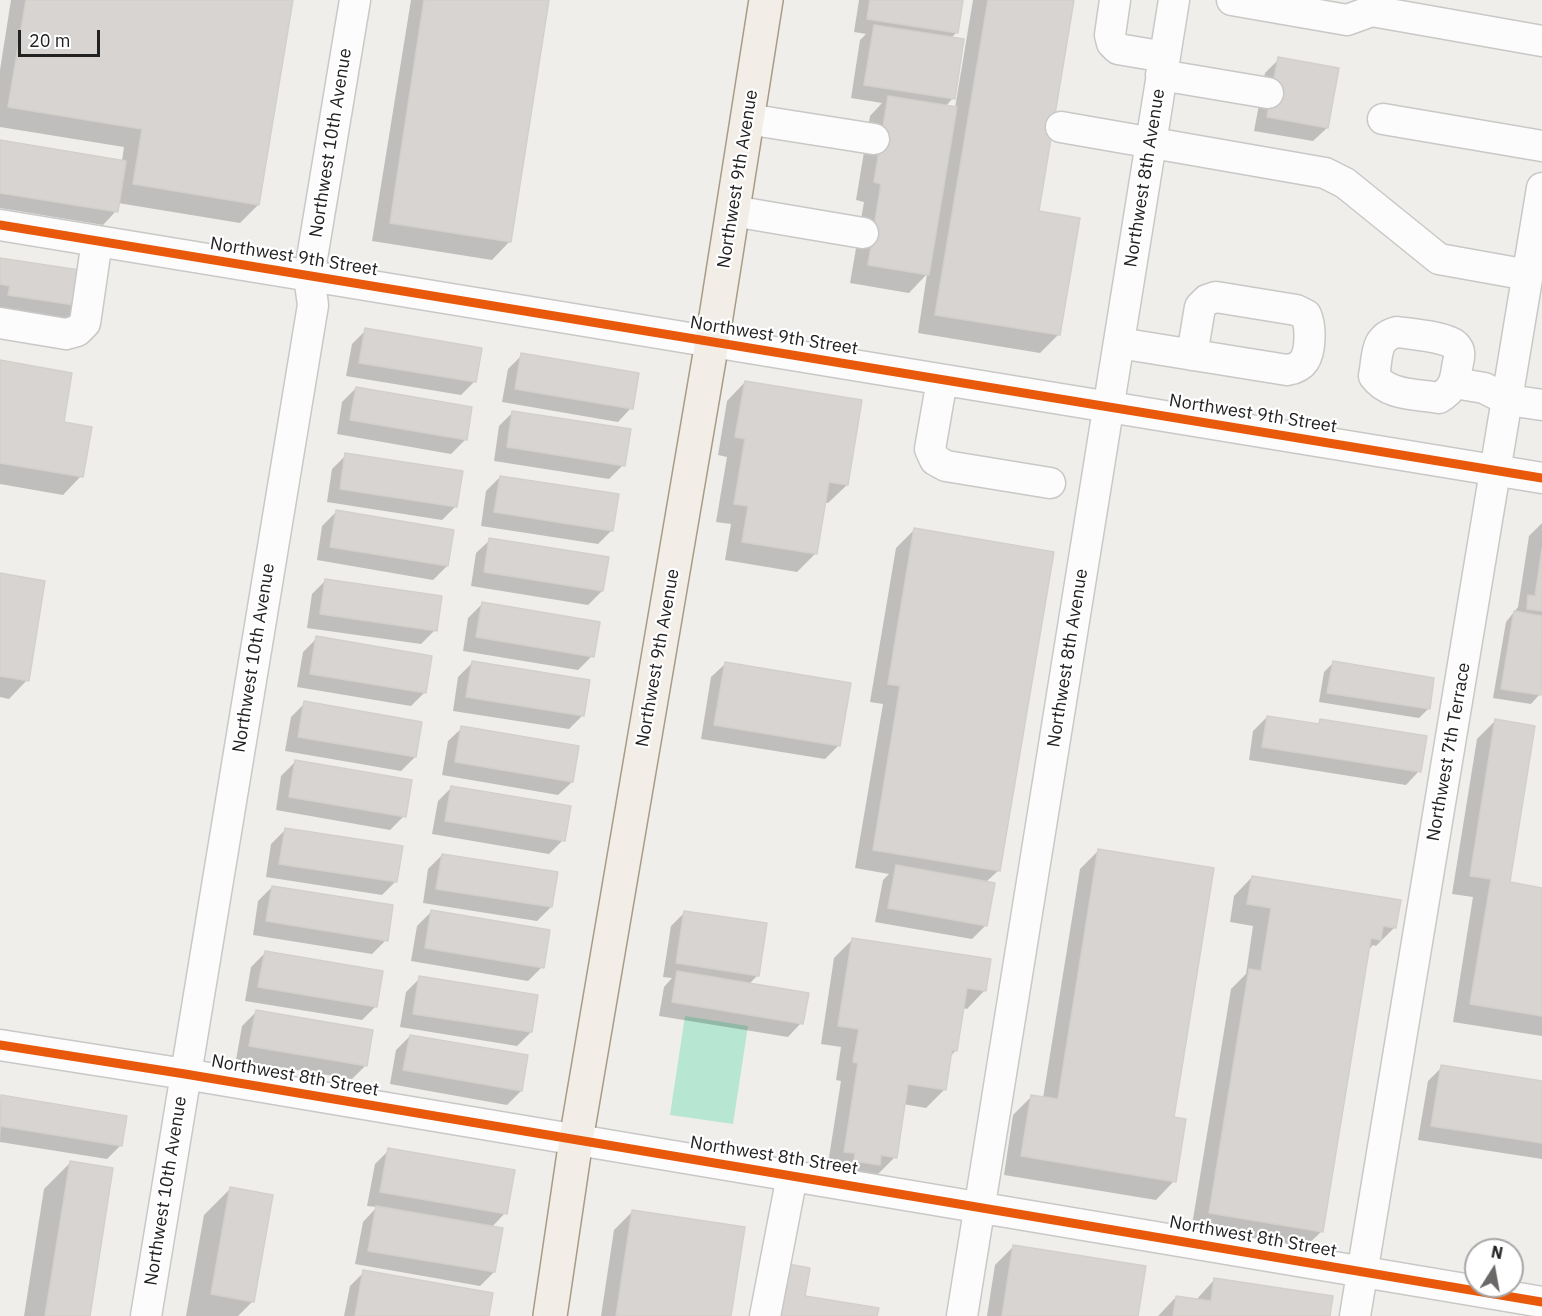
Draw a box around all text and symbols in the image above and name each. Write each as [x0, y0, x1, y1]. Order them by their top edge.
scale bar [21, 18, 104, 56]
text: 20 m [29, 29, 71, 52]
street label: Northwest 10th Avenue [305, 47, 357, 239]
street label: Northwest 8th Avenue [1120, 87, 1170, 269]
street label: Northwest 9th Avenue [713, 88, 763, 270]
street label: Northwest 9th Street [208, 233, 380, 281]
street label: Northwest 9th Street [688, 312, 860, 360]
street label: Northwest 9th Street [1167, 390, 1339, 438]
street label: Northwest 10th Avenue [228, 562, 280, 754]
street label: Northwest 9th Avenue [632, 567, 684, 749]
street label: Northwest 8th Avenue [1043, 567, 1093, 749]
street label: Northwest 7th Terrace [1423, 661, 1475, 843]
street label: Northwest 8th Street [210, 1051, 380, 1101]
street label: Northwest 10th Avenue [140, 1095, 192, 1287]
street label: Northwest 8th Street [688, 1132, 860, 1180]
street label: Northwest 8th Street [1168, 1212, 1338, 1262]
north arrow [1464, 1238, 1524, 1298]
text: N [1489, 1241, 1505, 1263]

